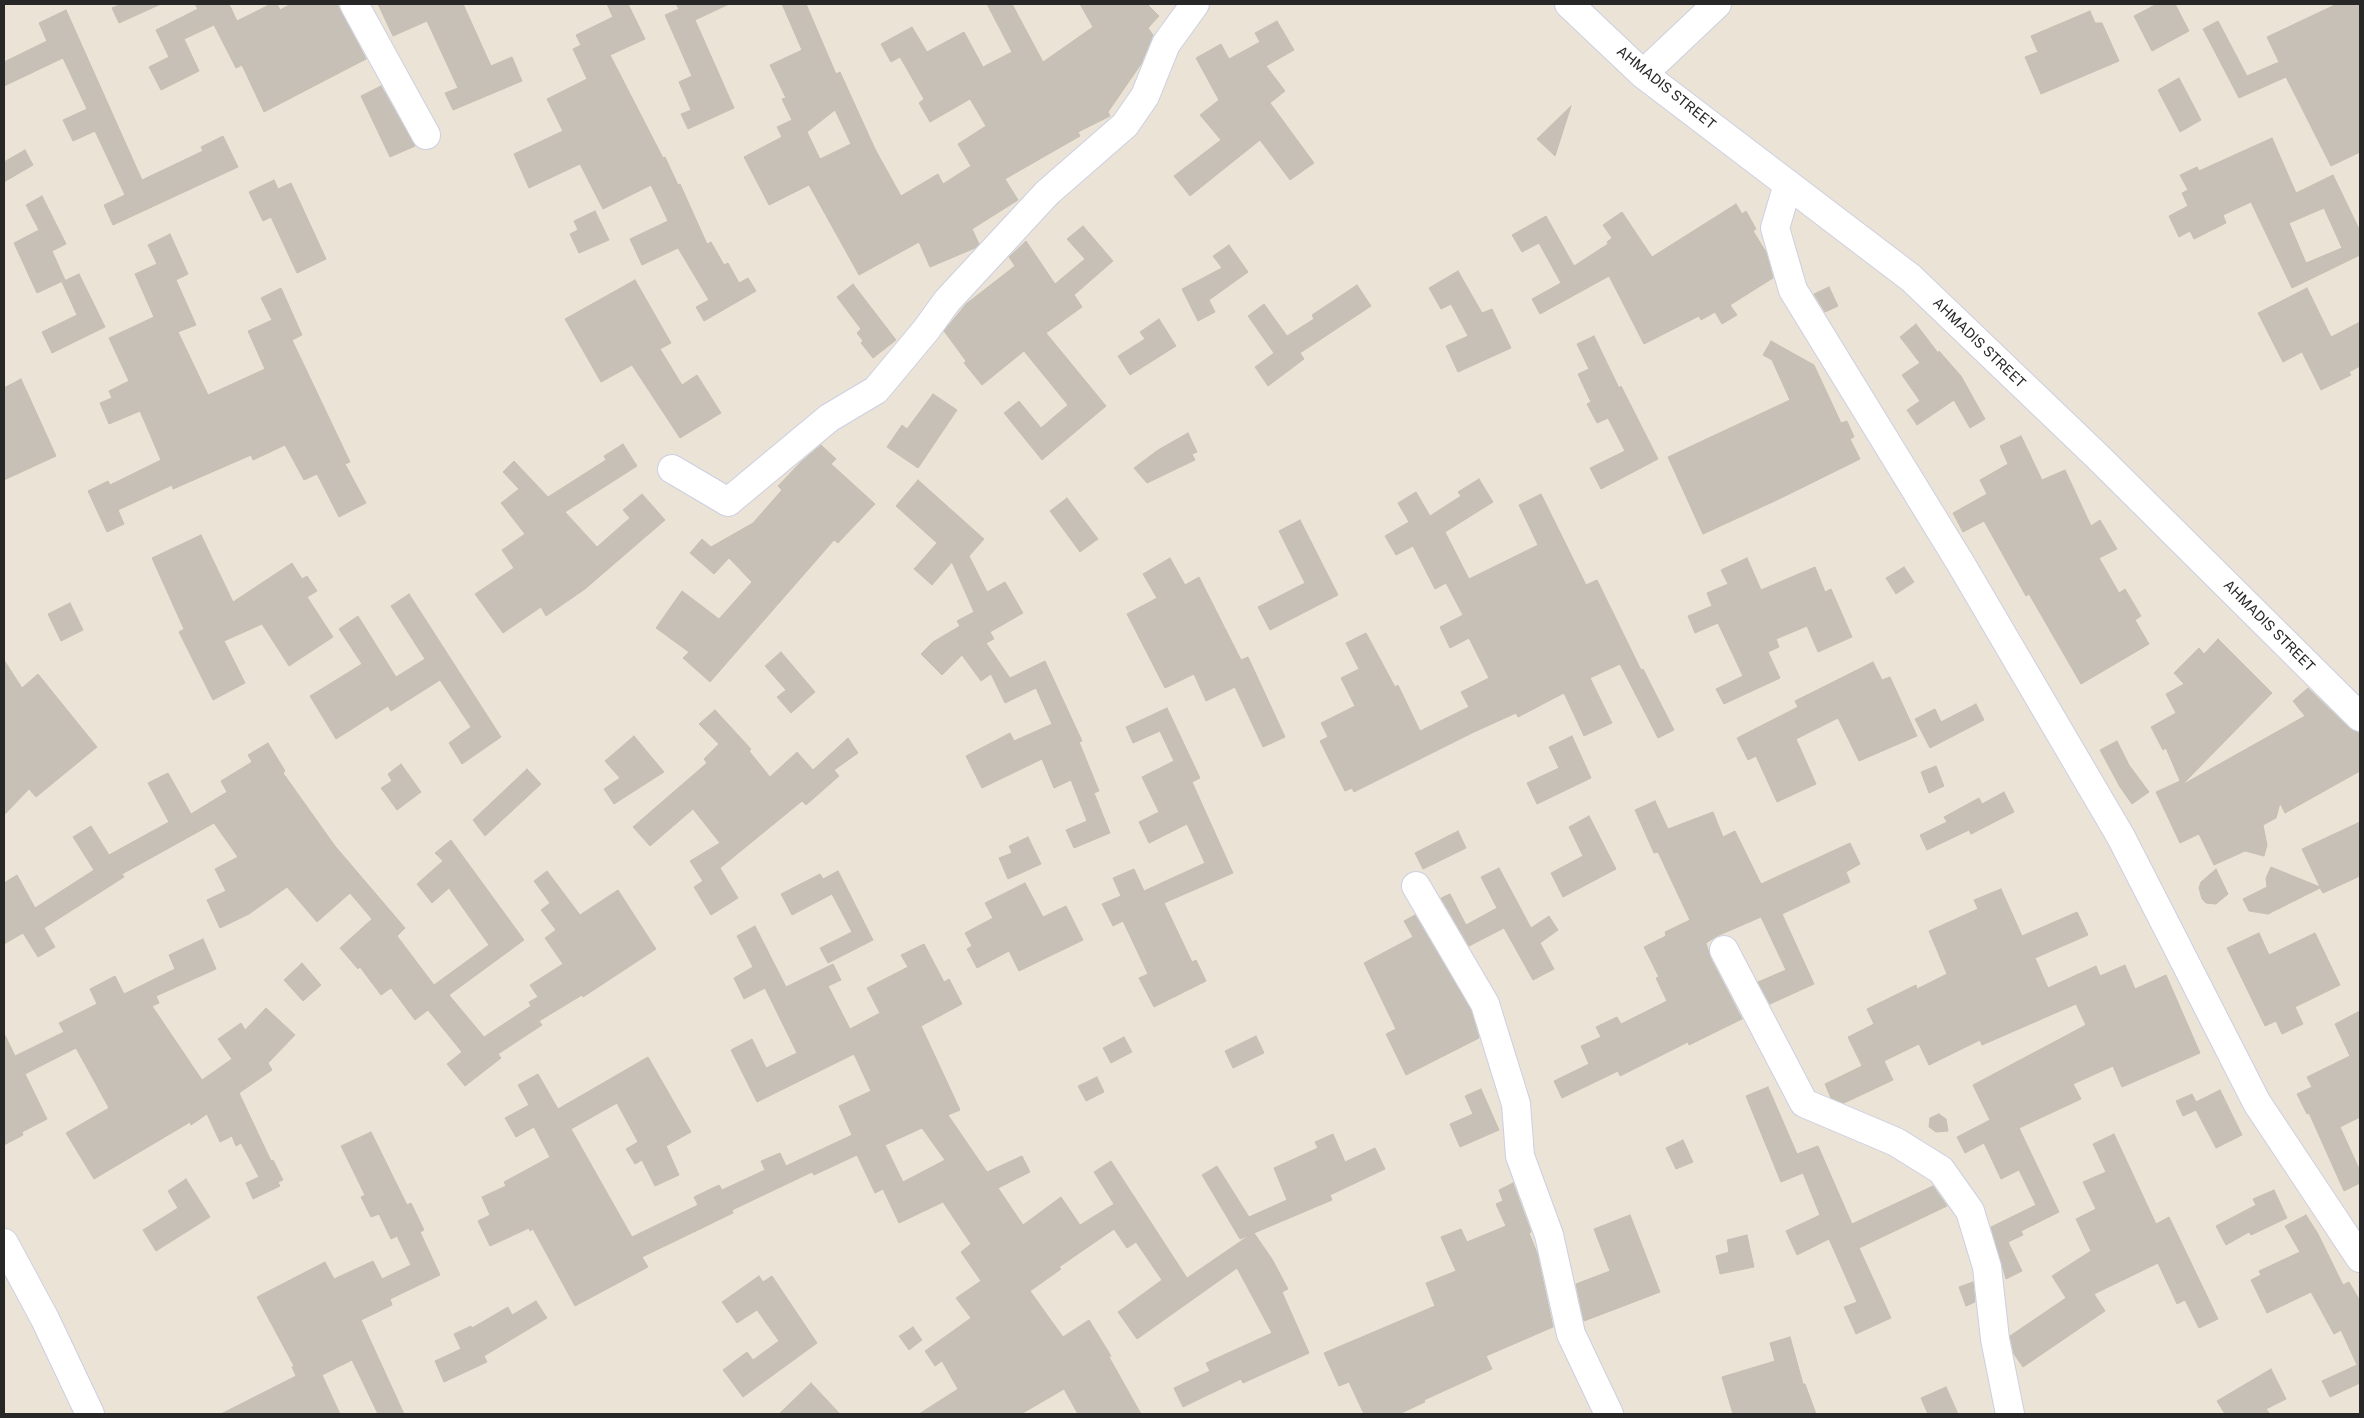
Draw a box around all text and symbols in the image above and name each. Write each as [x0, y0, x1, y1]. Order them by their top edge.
street label: AHMADIS STREET [1613, 43, 1719, 133]
street label: AHMADIS STREET [1929, 294, 2029, 392]
street label: AHMADIS STREET [2220, 577, 2318, 675]

